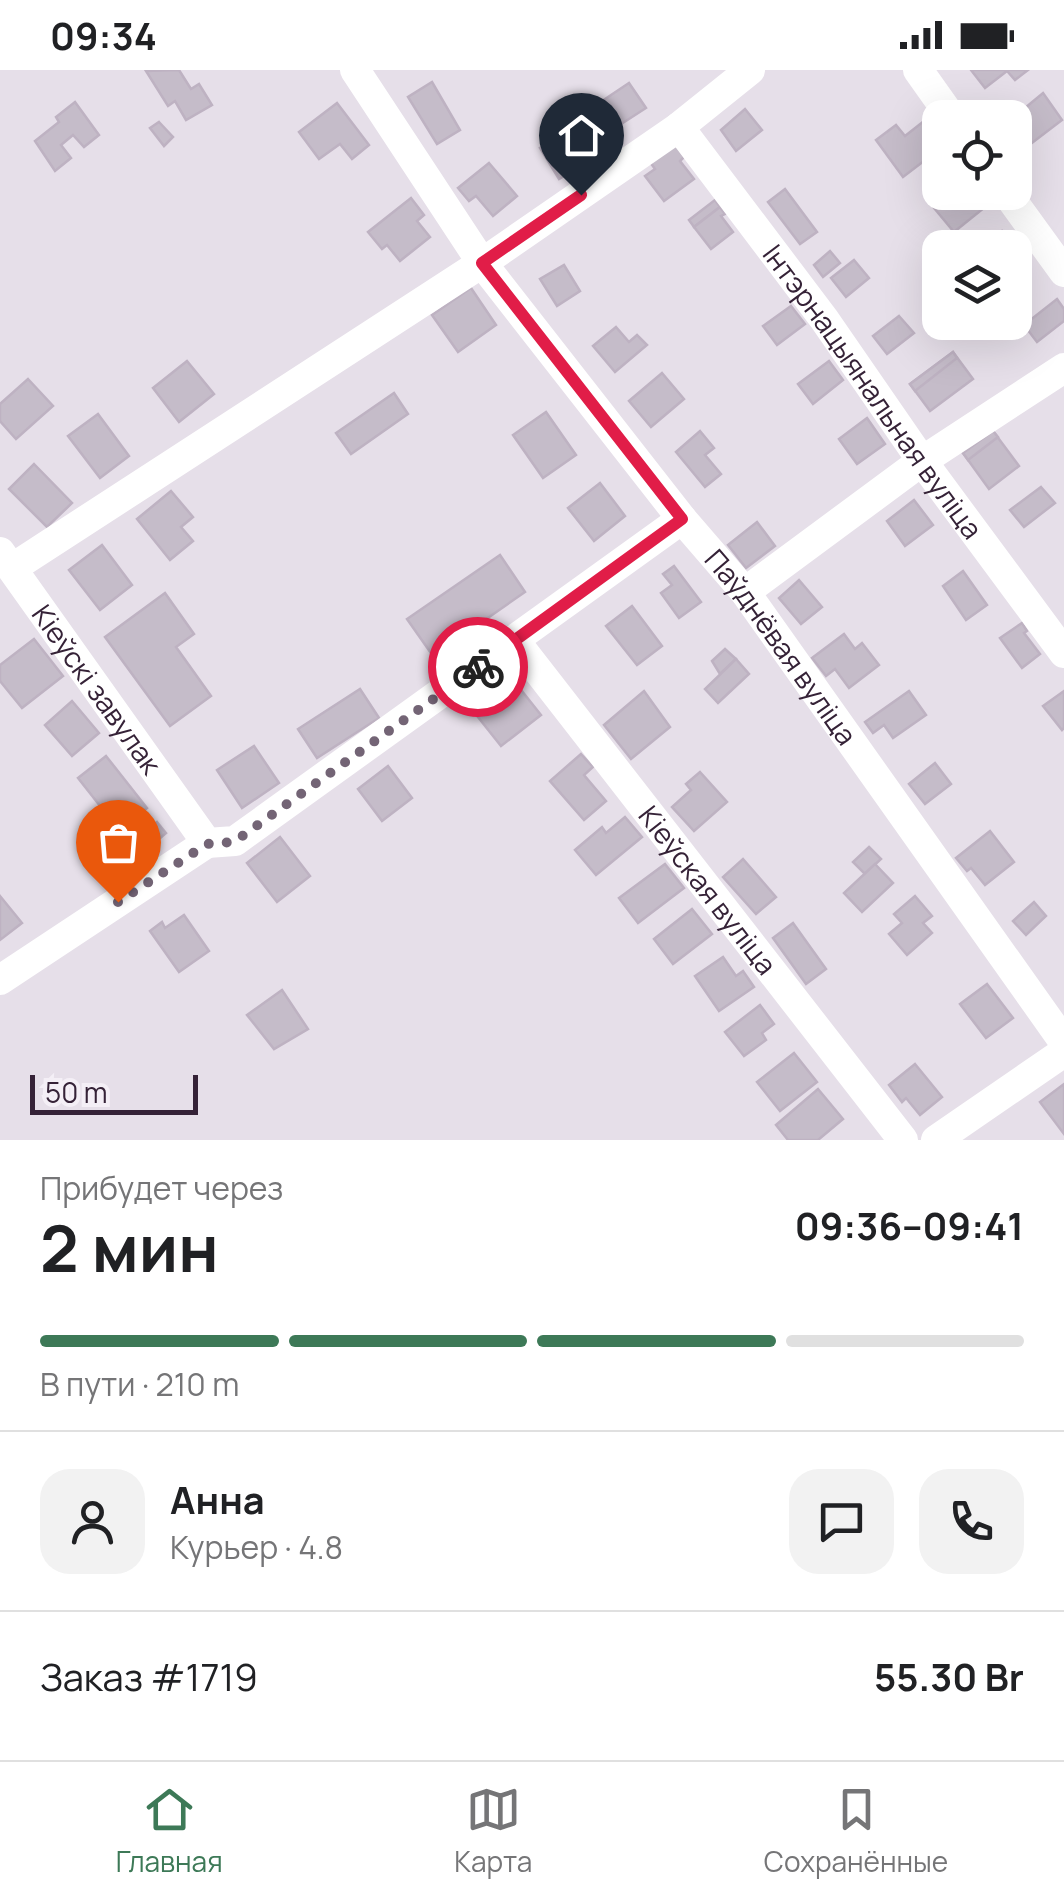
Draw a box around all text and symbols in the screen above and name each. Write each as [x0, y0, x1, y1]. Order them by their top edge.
text: 09:34 [50, 9, 157, 61]
pin [539, 93, 624, 196]
map controls [922, 100, 1032, 340]
button: locate [922, 100, 1032, 210]
icon: home [554, 108, 609, 163]
button: layers [922, 230, 1032, 340]
street label: Інтэрнацыянальная вуліца [755, 236, 992, 546]
street label: Паўднёвая вуліца [697, 541, 866, 752]
street label: Кіеўскі завулак [24, 597, 171, 782]
courier [428, 617, 528, 717]
icon: bike [451, 640, 506, 695]
street label: Кіеўская вуліца [631, 797, 786, 982]
pin [76, 800, 161, 903]
icon: bag [91, 815, 146, 870]
scale bar [30, 1070, 198, 1114]
text: 50 m [45, 1073, 108, 1111]
text: Прибудет через [40, 1166, 283, 1210]
text: 09:36–09:41 [795, 1199, 1024, 1251]
text: 2 мин [40, 1203, 219, 1292]
text: В пути · 210 m [40, 1362, 239, 1406]
button: person [40, 1469, 145, 1574]
button: chat [789, 1469, 894, 1574]
button: phone [919, 1469, 1024, 1574]
text: Анна [170, 1473, 265, 1525]
text: Курьер · 4.8 [170, 1525, 343, 1569]
text: Заказ #1719 [40, 1650, 258, 1702]
text: 55.30 Br [874, 1650, 1024, 1702]
tab: Главная [116, 1782, 223, 1880]
tab: Карта [454, 1782, 532, 1880]
tab: Сохранённые [764, 1782, 948, 1880]

